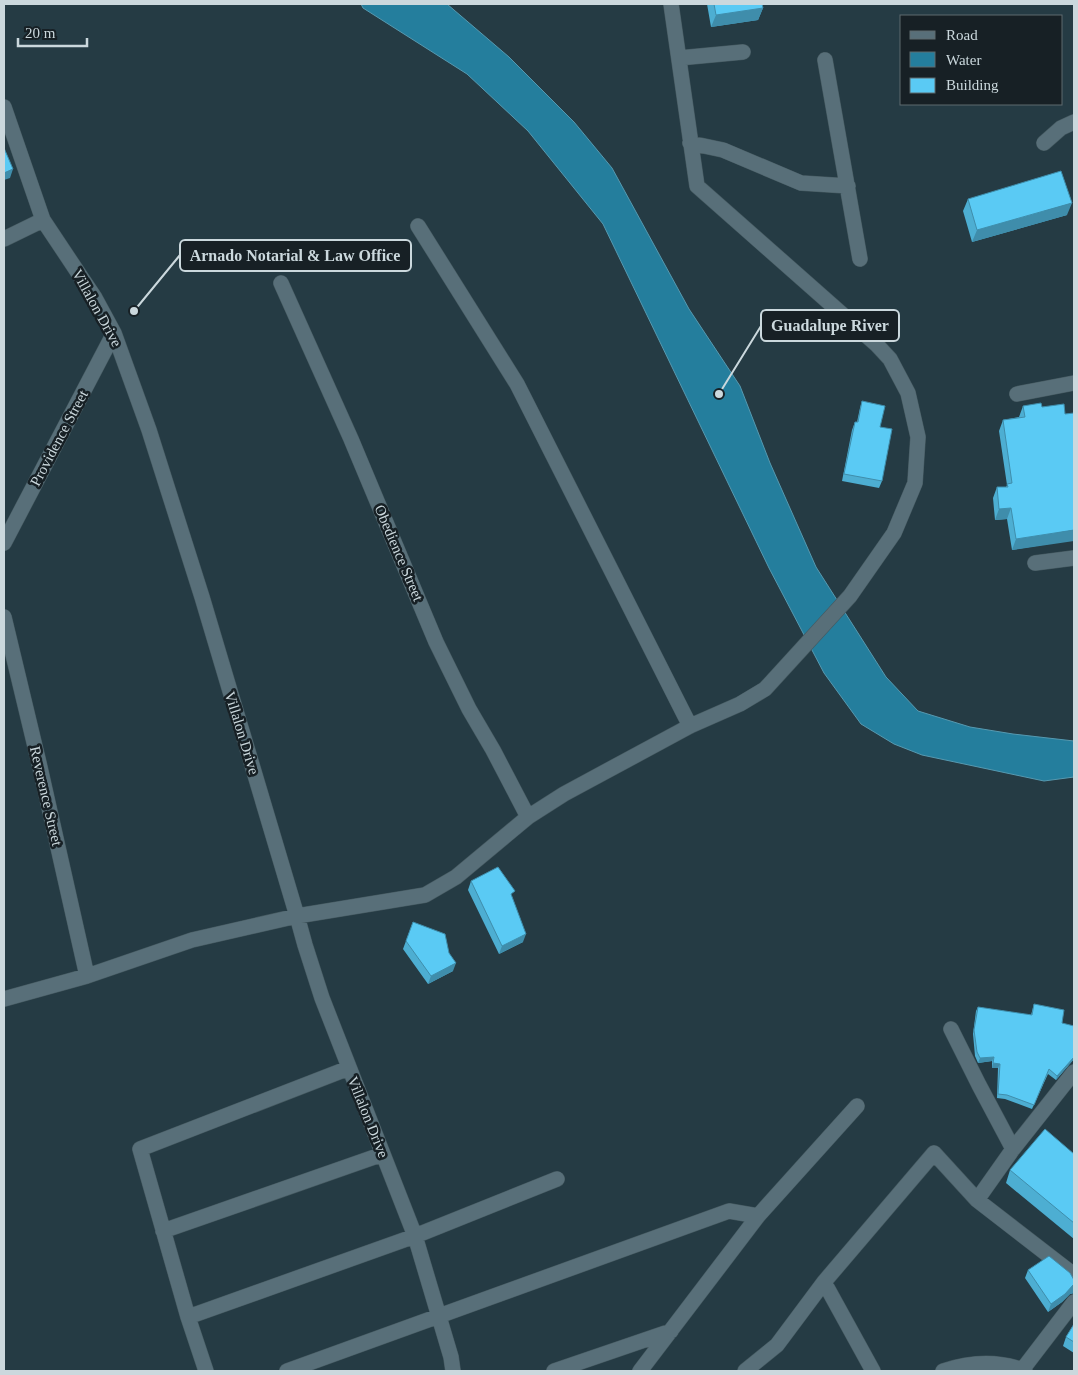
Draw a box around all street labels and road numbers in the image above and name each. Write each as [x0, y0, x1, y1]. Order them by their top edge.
street label: Villalon Drive [69, 266, 125, 350]
street label: Providence Street [27, 387, 91, 489]
street label: Obedience Street [372, 503, 427, 604]
street label: Villalon Drive [222, 689, 262, 777]
street label: Reverence Street [27, 744, 65, 848]
street label: Villalon Drive [344, 1074, 392, 1160]

